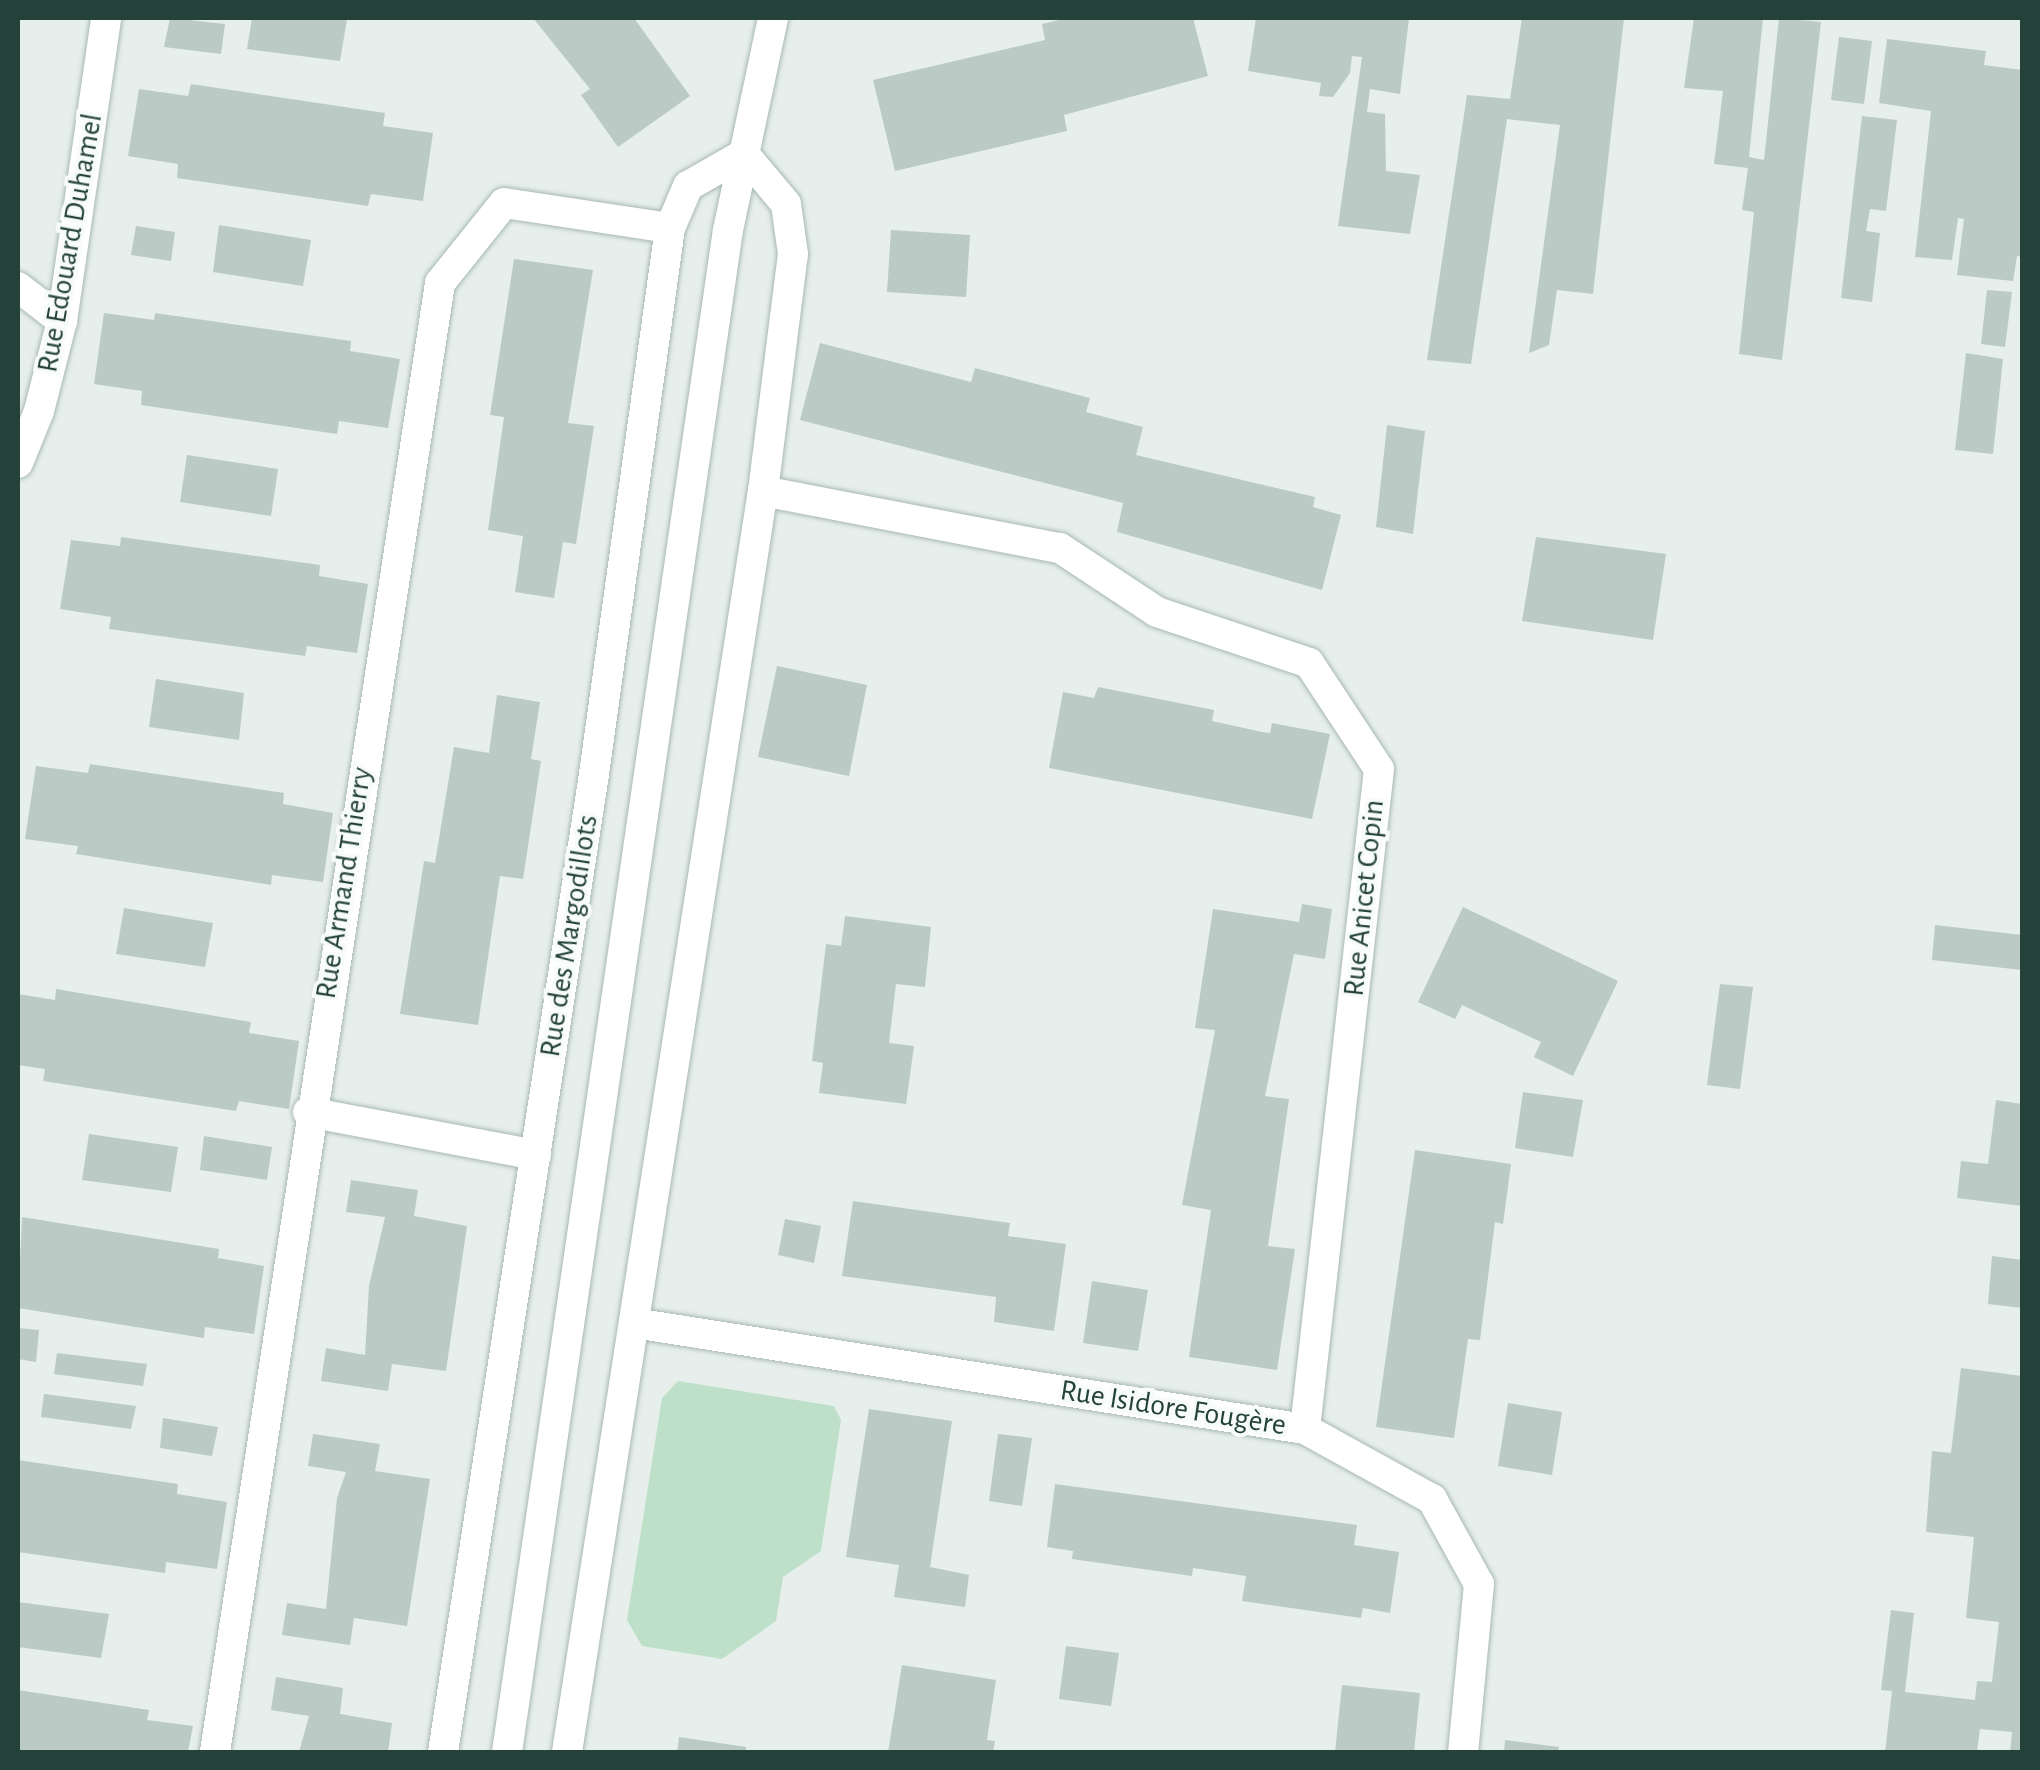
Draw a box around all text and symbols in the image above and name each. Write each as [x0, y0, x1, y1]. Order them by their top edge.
street label: Rue Edouard Duhamel [30, 111, 110, 375]
street label: Rue Armand Thierry [308, 765, 380, 1001]
street label: Rue Anicet Copin [1336, 798, 1392, 998]
street label: Rue des Margodillots [532, 812, 606, 1060]
street label: Rue Isidore Fougère [1057, 1372, 1289, 1444]

